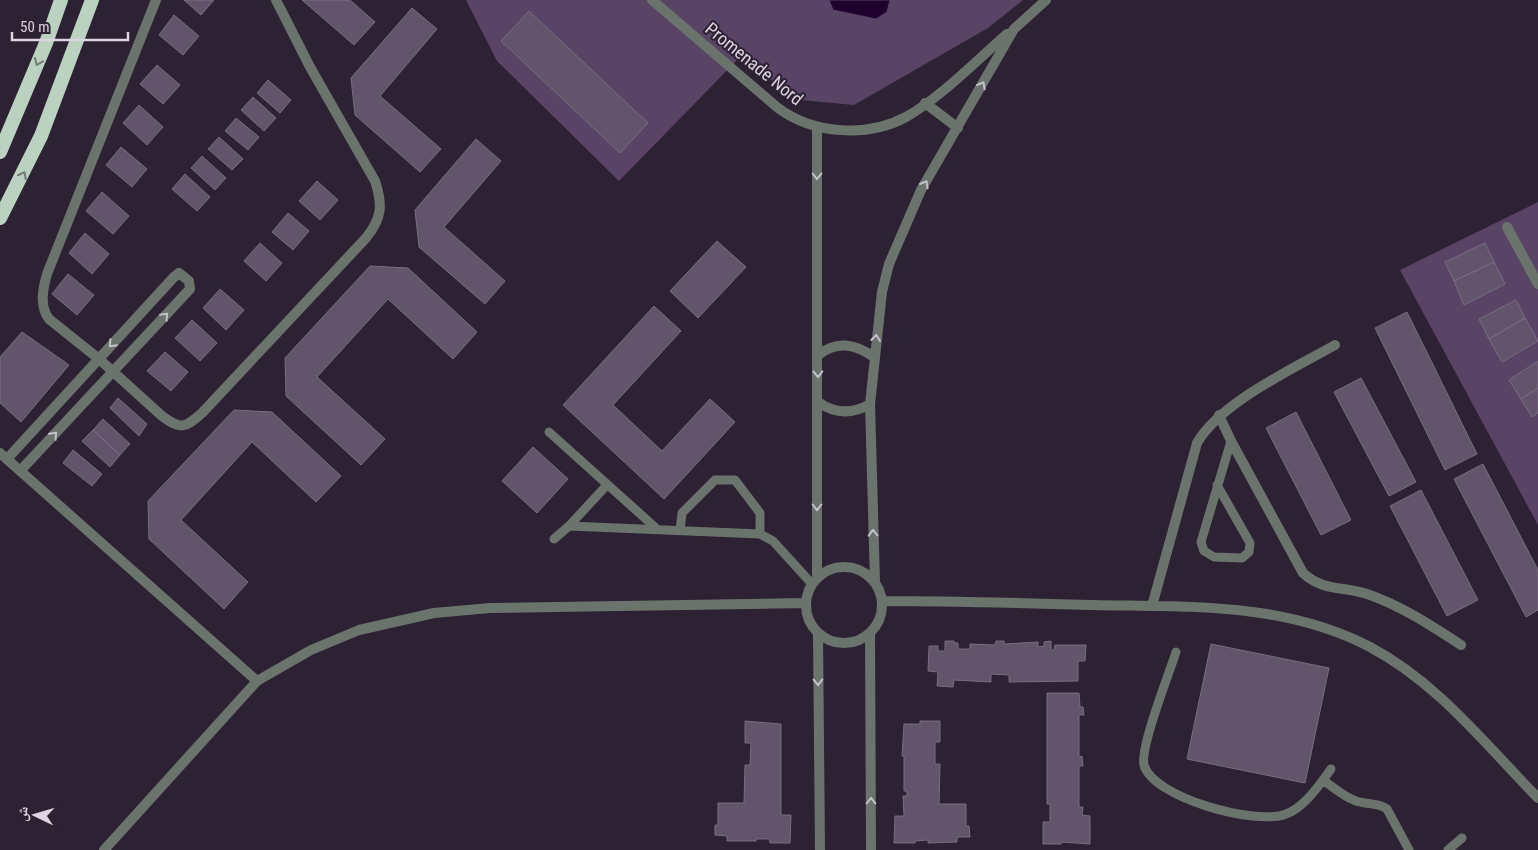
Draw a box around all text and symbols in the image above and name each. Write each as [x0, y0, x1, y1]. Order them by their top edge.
scale bar [12, 10, 129, 42]
text: 50 m [20, 18, 50, 36]
street label: Promenade Nord [701, 18, 807, 109]
one-way arrow [33, 57, 44, 66]
one-way arrow [976, 82, 986, 91]
one-way arrow [17, 171, 27, 180]
one-way arrow [812, 173, 822, 181]
one-way arrow [918, 180, 928, 189]
one-way arrow [159, 312, 168, 321]
one-way arrow [870, 333, 881, 341]
one-way arrow [109, 339, 118, 348]
one-way arrow [813, 370, 823, 378]
one-way arrow [48, 431, 57, 440]
one-way arrow [812, 504, 822, 511]
one-way arrow [868, 529, 879, 537]
one-way arrow [813, 678, 823, 686]
north arrow [10, 790, 60, 840]
one-way arrow [866, 797, 876, 805]
text: ش [13, 806, 32, 822]

